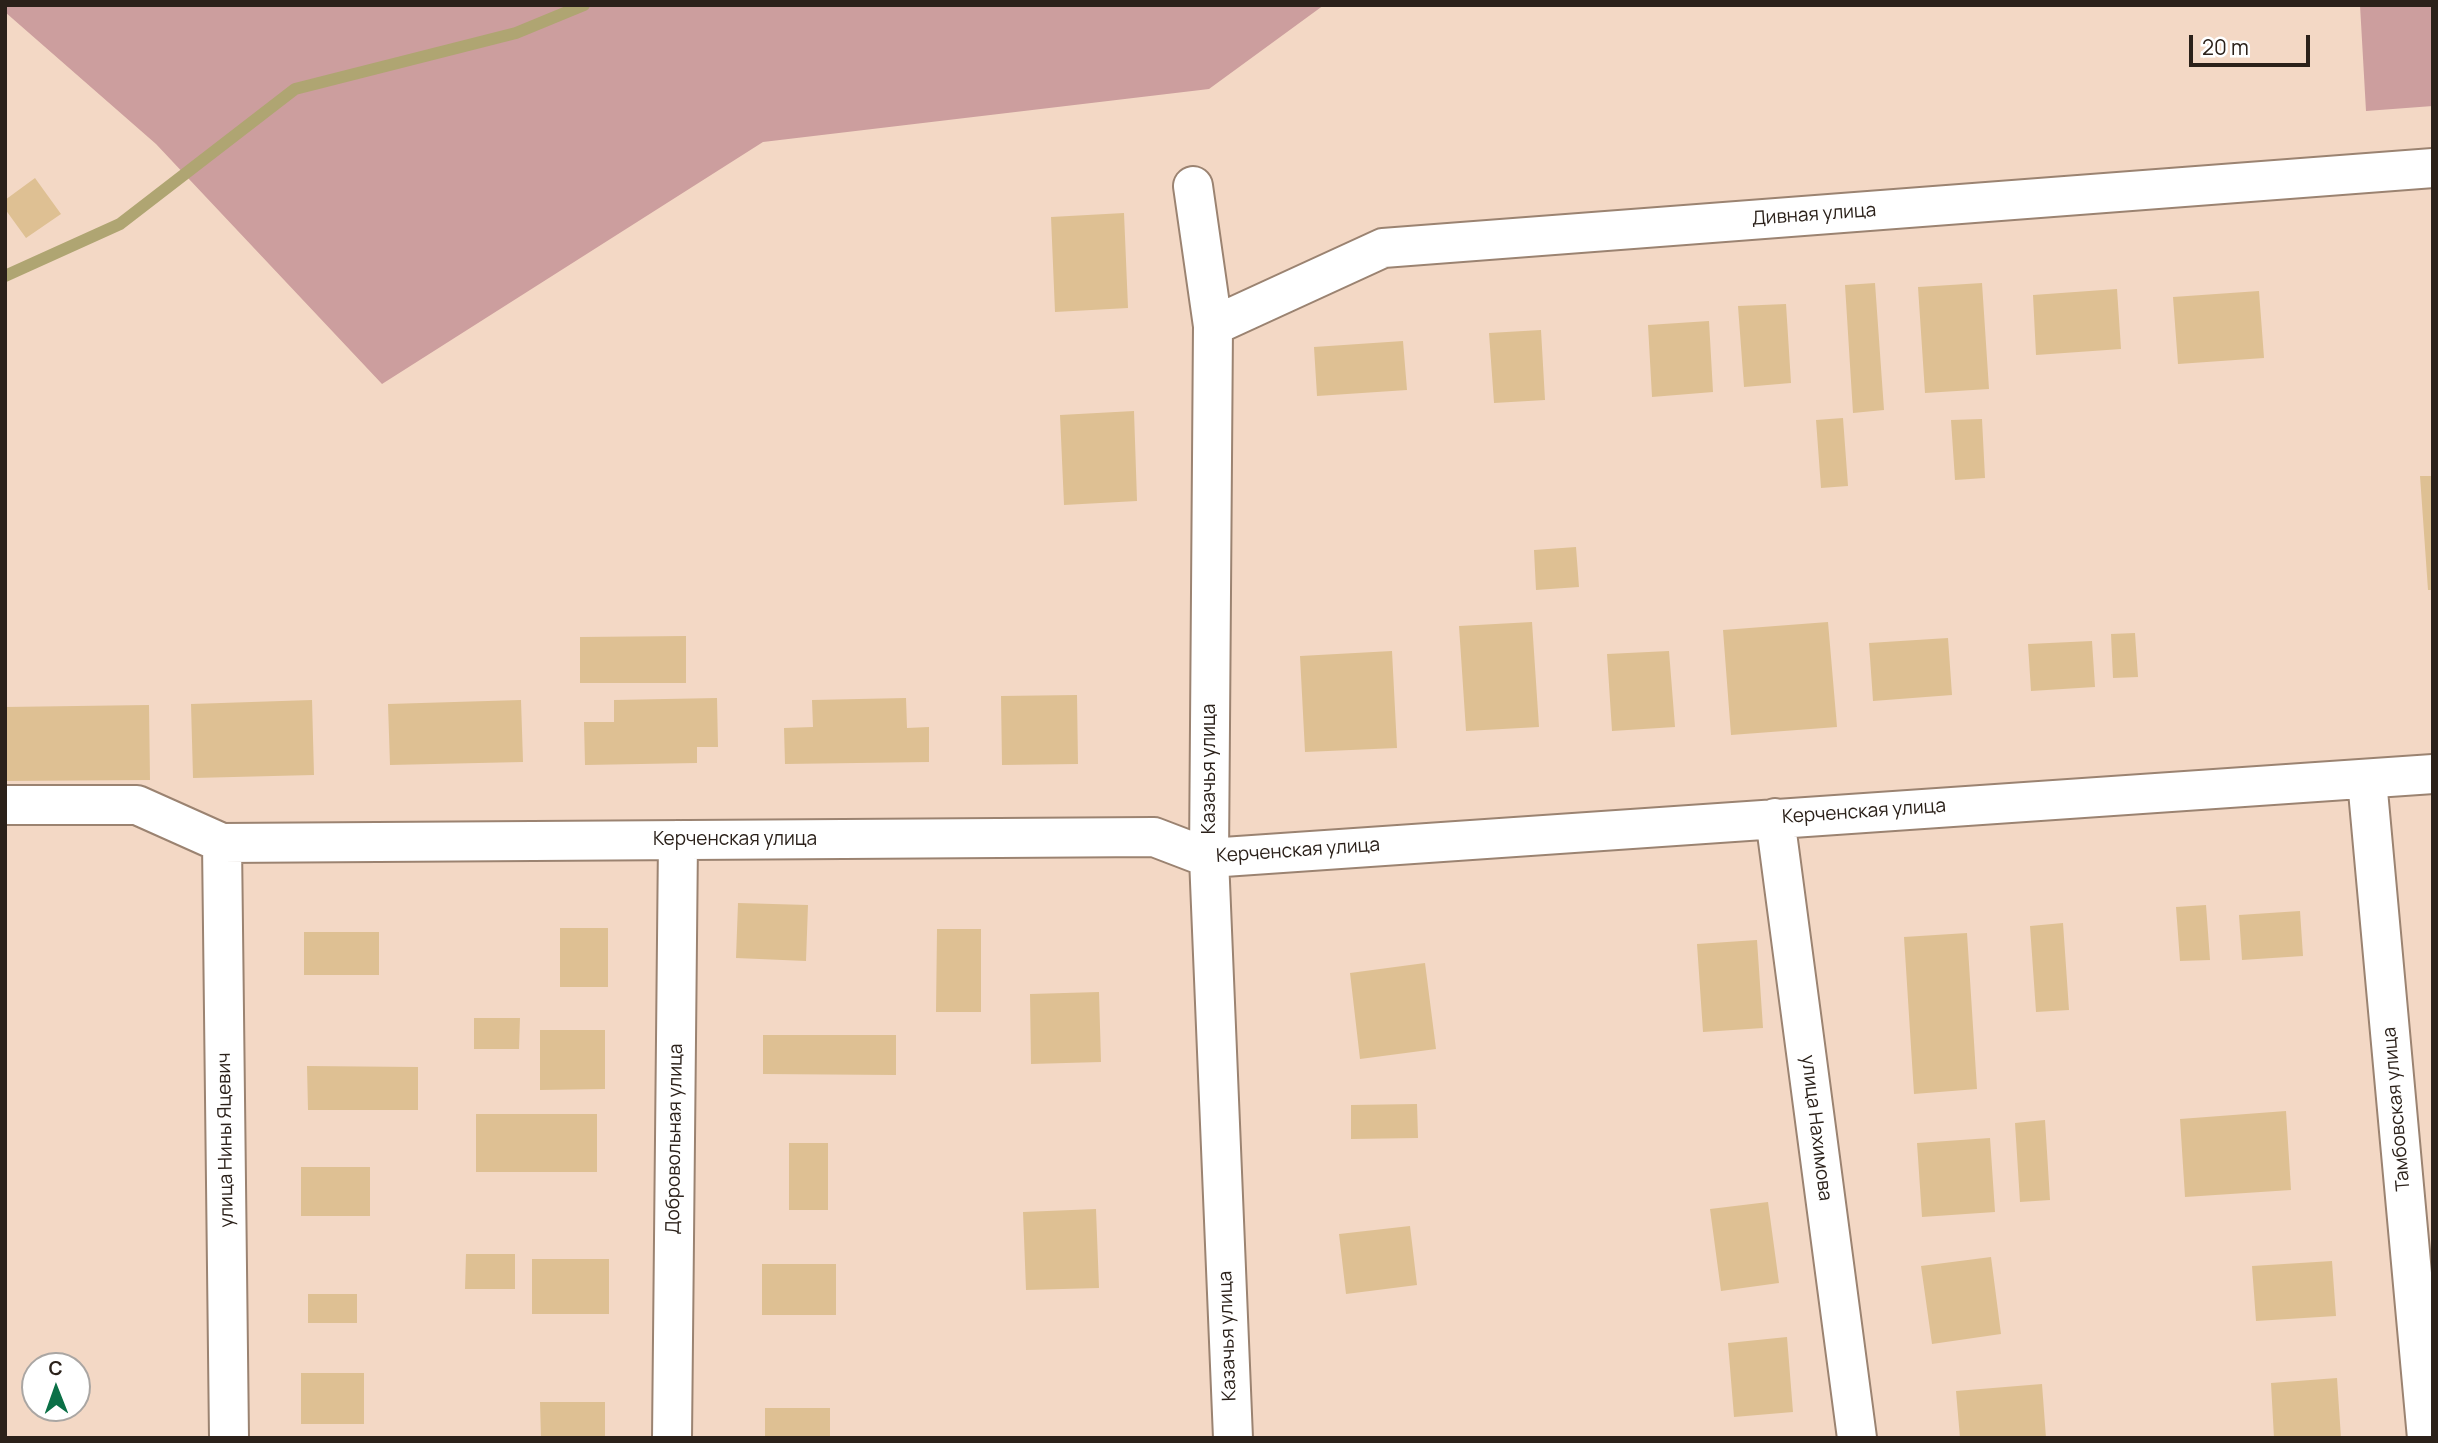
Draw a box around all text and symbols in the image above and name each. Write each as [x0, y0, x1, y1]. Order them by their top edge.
scale bar [2193, 21, 2314, 65]
text: 20 m [2202, 33, 2249, 61]
street label: Дивная улица [1751, 199, 1877, 231]
street label: Казачья улица [1199, 704, 1221, 834]
street label: Керченская улица [1781, 795, 1947, 829]
street label: Керченская улица [653, 829, 817, 851]
street label: Керченская улица [1215, 834, 1381, 868]
street label: Тамбовская улица [2378, 1026, 2416, 1192]
street label: Добровольная улица [662, 1043, 688, 1235]
street label: улица Нины Яцевич [213, 1052, 239, 1228]
street label: улица Нахимова [1796, 1054, 1836, 1202]
street label: Казачья улица [1214, 1270, 1242, 1402]
north arrow [21, 1352, 91, 1422]
text: С [48, 1355, 63, 1381]

